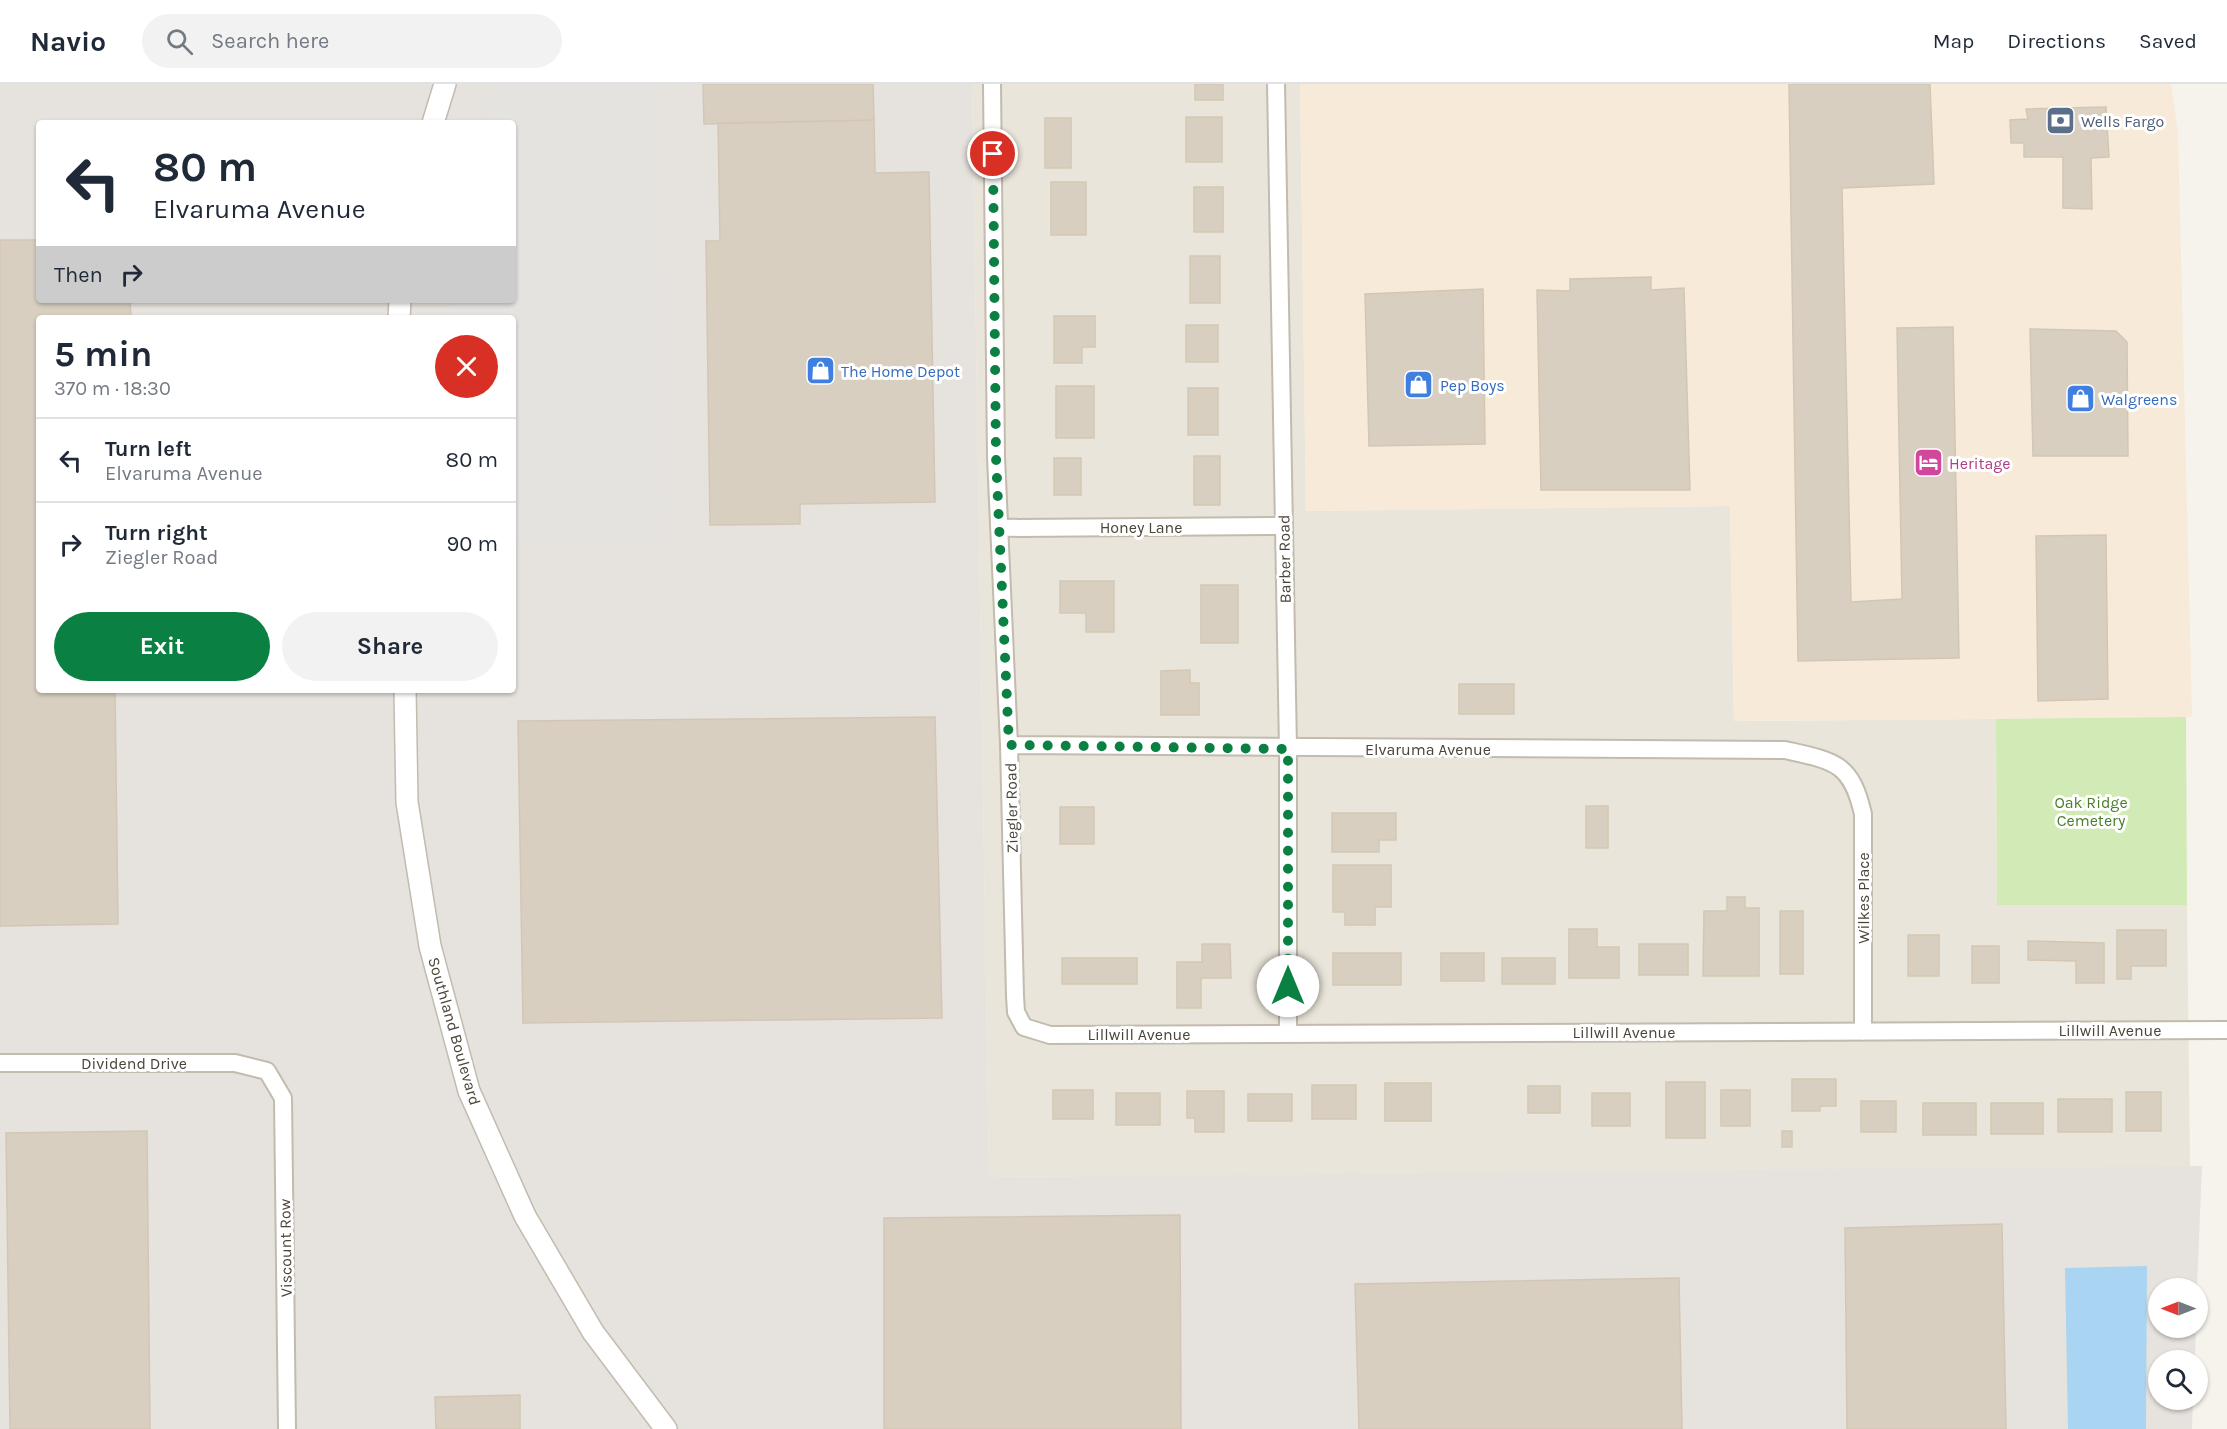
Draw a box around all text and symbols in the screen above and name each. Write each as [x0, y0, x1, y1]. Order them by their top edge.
search box [142, 14, 562, 68]
text: Navio [30, 25, 106, 58]
icon: search [163, 25, 196, 58]
text: Search here [211, 28, 329, 54]
text: Map [1933, 29, 1974, 53]
text: Directions [2007, 29, 2106, 53]
text: Saved [2139, 29, 2197, 53]
bank icon: Wells Fargo [2044, 105, 2076, 137]
place label: Wells Fargo [2081, 112, 2164, 131]
pin [967, 128, 1018, 179]
icon: arrive [976, 137, 1009, 170]
text: 80 m [153, 142, 257, 192]
icon: left [54, 144, 132, 222]
text: Elvaruma Avenue [153, 193, 366, 225]
icon: right [115, 258, 148, 291]
text: Then [54, 262, 103, 288]
text: 5 min [54, 333, 152, 375]
button: close [435, 335, 498, 398]
shop icon: The Home Depot [804, 355, 836, 387]
place label: The Home Depot [841, 362, 960, 381]
shop icon: Pep Boys [1403, 369, 1435, 401]
place label: Pep Boys [1440, 376, 1505, 395]
text: 370 m · 18:30 [54, 377, 171, 400]
shop icon: Walgreens [2064, 383, 2096, 415]
place label: Walgreens [2101, 390, 2177, 409]
text: Turn left [105, 436, 192, 462]
icon: left [54, 444, 87, 477]
text: 80 m [446, 447, 498, 473]
hotel icon: Heritage [1912, 447, 1944, 479]
place label: Heritage [1949, 454, 2011, 473]
text: Elvaruma Avenue [105, 462, 263, 485]
street label: Barber Road [1274, 515, 1295, 603]
street label: Honey Lane [1100, 518, 1182, 537]
text: Turn right [105, 520, 208, 546]
icon: right [54, 528, 87, 561]
text: 90 m [446, 531, 498, 557]
text: Ziegler Road [105, 546, 218, 569]
button: Exit [54, 612, 270, 681]
button: Share [282, 612, 498, 681]
street label: Elvaruma Avenue [1365, 740, 1491, 759]
street label: Ziegler Road [1001, 763, 1022, 853]
park label: Oak Ridge Cemetery [2054, 793, 2128, 830]
street label: Wilkes Place [1854, 852, 1873, 944]
position arrow [1256, 954, 1320, 1018]
street label: Southland Boulevard [424, 955, 485, 1107]
street label: Lillwill Avenue [2059, 1021, 2161, 1040]
street label: Lillwill Avenue [1573, 1023, 1675, 1042]
street label: Lillwill Avenue [1088, 1025, 1190, 1044]
street label: Dividend Drive [81, 1054, 187, 1073]
street label: Viscount Row [275, 1198, 296, 1297]
north arrow [2148, 1278, 2208, 1338]
map controls [2148, 1278, 2208, 1410]
button: search [2148, 1350, 2208, 1410]

